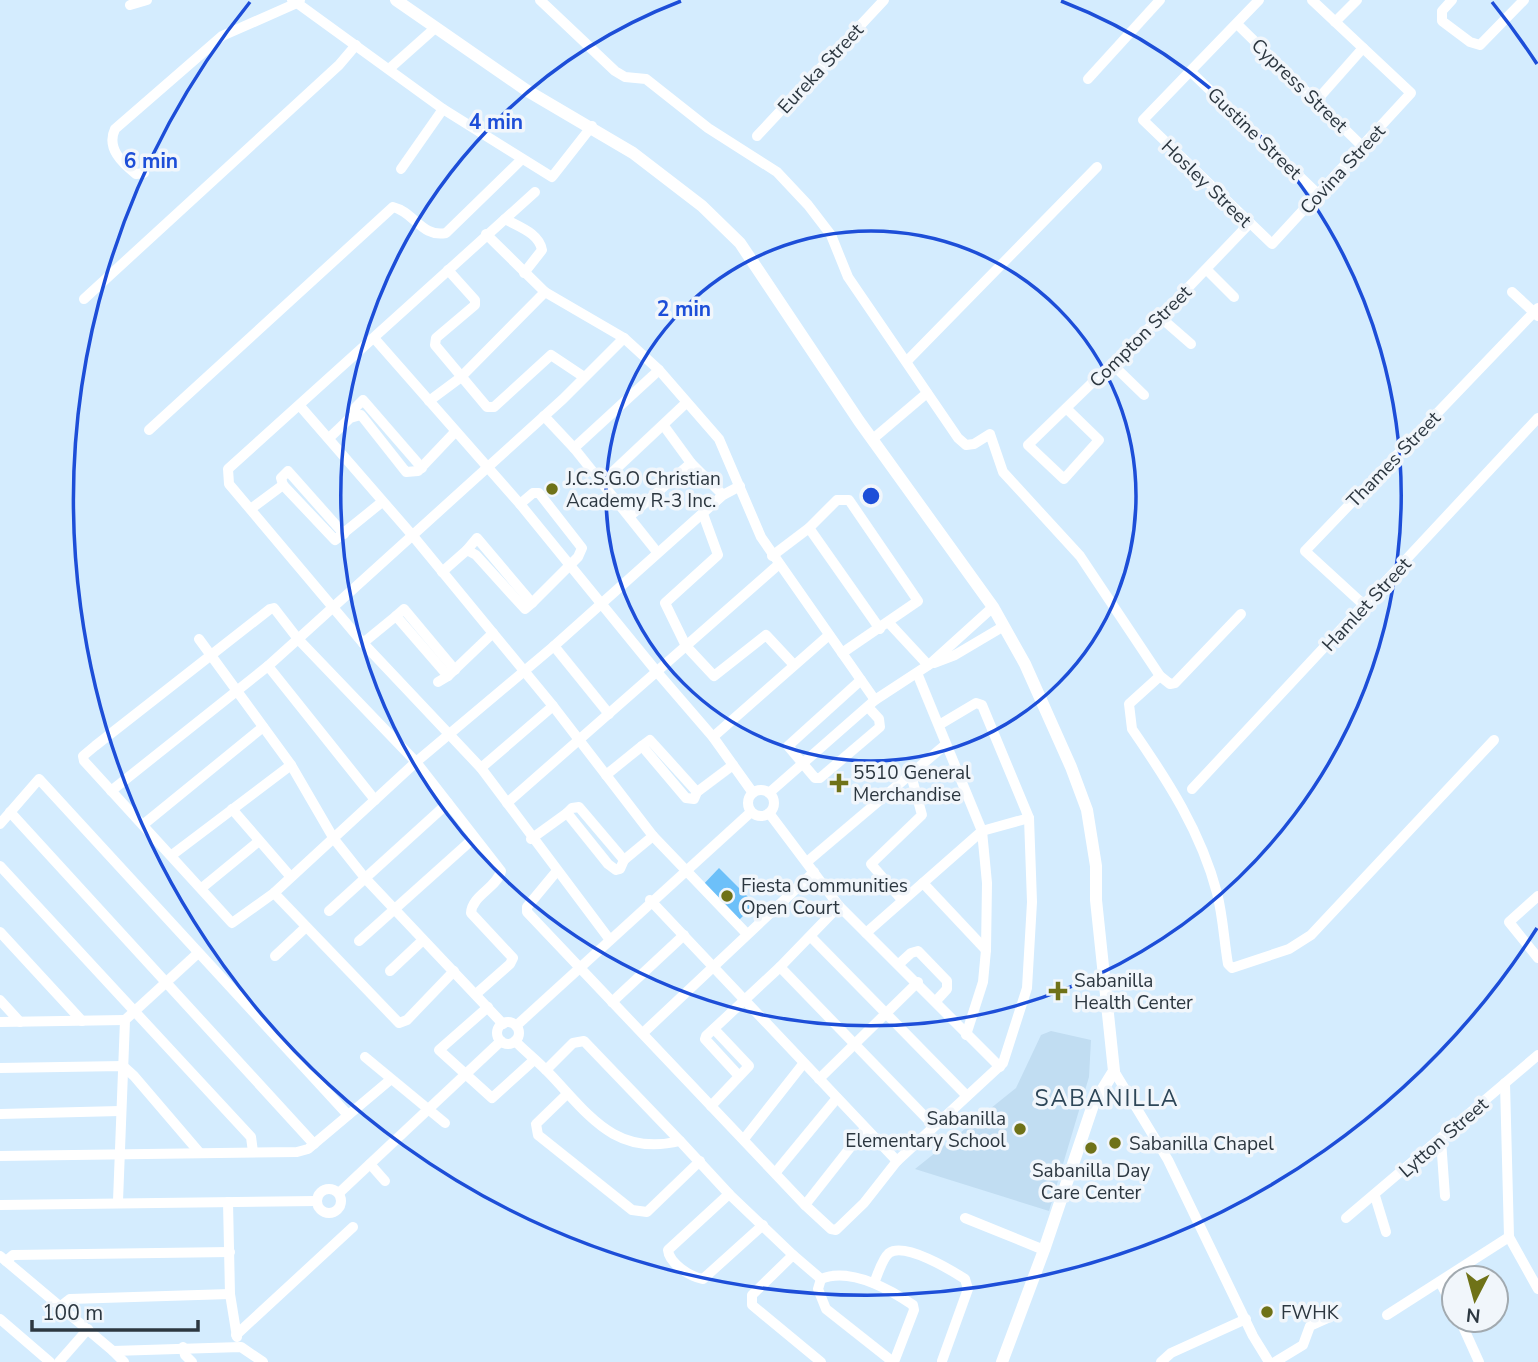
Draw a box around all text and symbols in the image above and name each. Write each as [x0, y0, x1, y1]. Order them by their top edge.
street label: Eureka Street [772, 18, 870, 120]
street label: Cypress Street [1245, 33, 1354, 139]
street label: Gustine Street [1201, 82, 1308, 186]
text: 4 min [469, 108, 523, 136]
street label: Covina Street [1294, 119, 1391, 220]
street label: Hosley Street [1155, 134, 1257, 234]
text: 6 min [124, 147, 178, 175]
street label: Compton Street [1084, 280, 1198, 393]
text: 2 min [657, 295, 711, 323]
street label: Thames Street [1341, 406, 1447, 514]
place label: J.C.S.G.O Christian Academy R-3 Inc. [565, 466, 721, 514]
marker: J.C.S.G.O Christian Academy R-3 Inc. [544, 481, 560, 497]
centre of rings [859, 484, 883, 508]
street label: Hamlet Street [1316, 552, 1417, 657]
place label: 5510 General Merchandise [853, 760, 971, 808]
marker: 5510 General Merchandise [831, 775, 847, 791]
place label: Fiesta Communities Open Court [741, 873, 908, 921]
marker: Fiesta Communities Open Court [719, 888, 735, 904]
place label: Sabanilla Health Center [1074, 968, 1193, 1016]
marker: Sabanilla Health Center [1048, 981, 1068, 1001]
district label: SABANILLA [1034, 1083, 1180, 1114]
street label: Lytton Street [1393, 1091, 1494, 1184]
place label: Sabanilla Elementary School [845, 1106, 1006, 1154]
marker: Sabanilla Elementary School [1012, 1121, 1028, 1137]
place label: Sabanilla Chapel [1129, 1131, 1274, 1157]
marker: Sabanilla Chapel [1107, 1135, 1123, 1151]
marker: Sabanilla Day Care Center [1083, 1140, 1099, 1156]
place label: Sabanilla Day Care Center [1032, 1158, 1150, 1206]
north arrow [1440, 1264, 1510, 1334]
scale bar [32, 1288, 198, 1332]
text: 100 m [42, 1299, 103, 1327]
place label: FWHK [1281, 1300, 1340, 1326]
text: N [1465, 1301, 1482, 1329]
marker: FWHK [1259, 1304, 1275, 1320]

